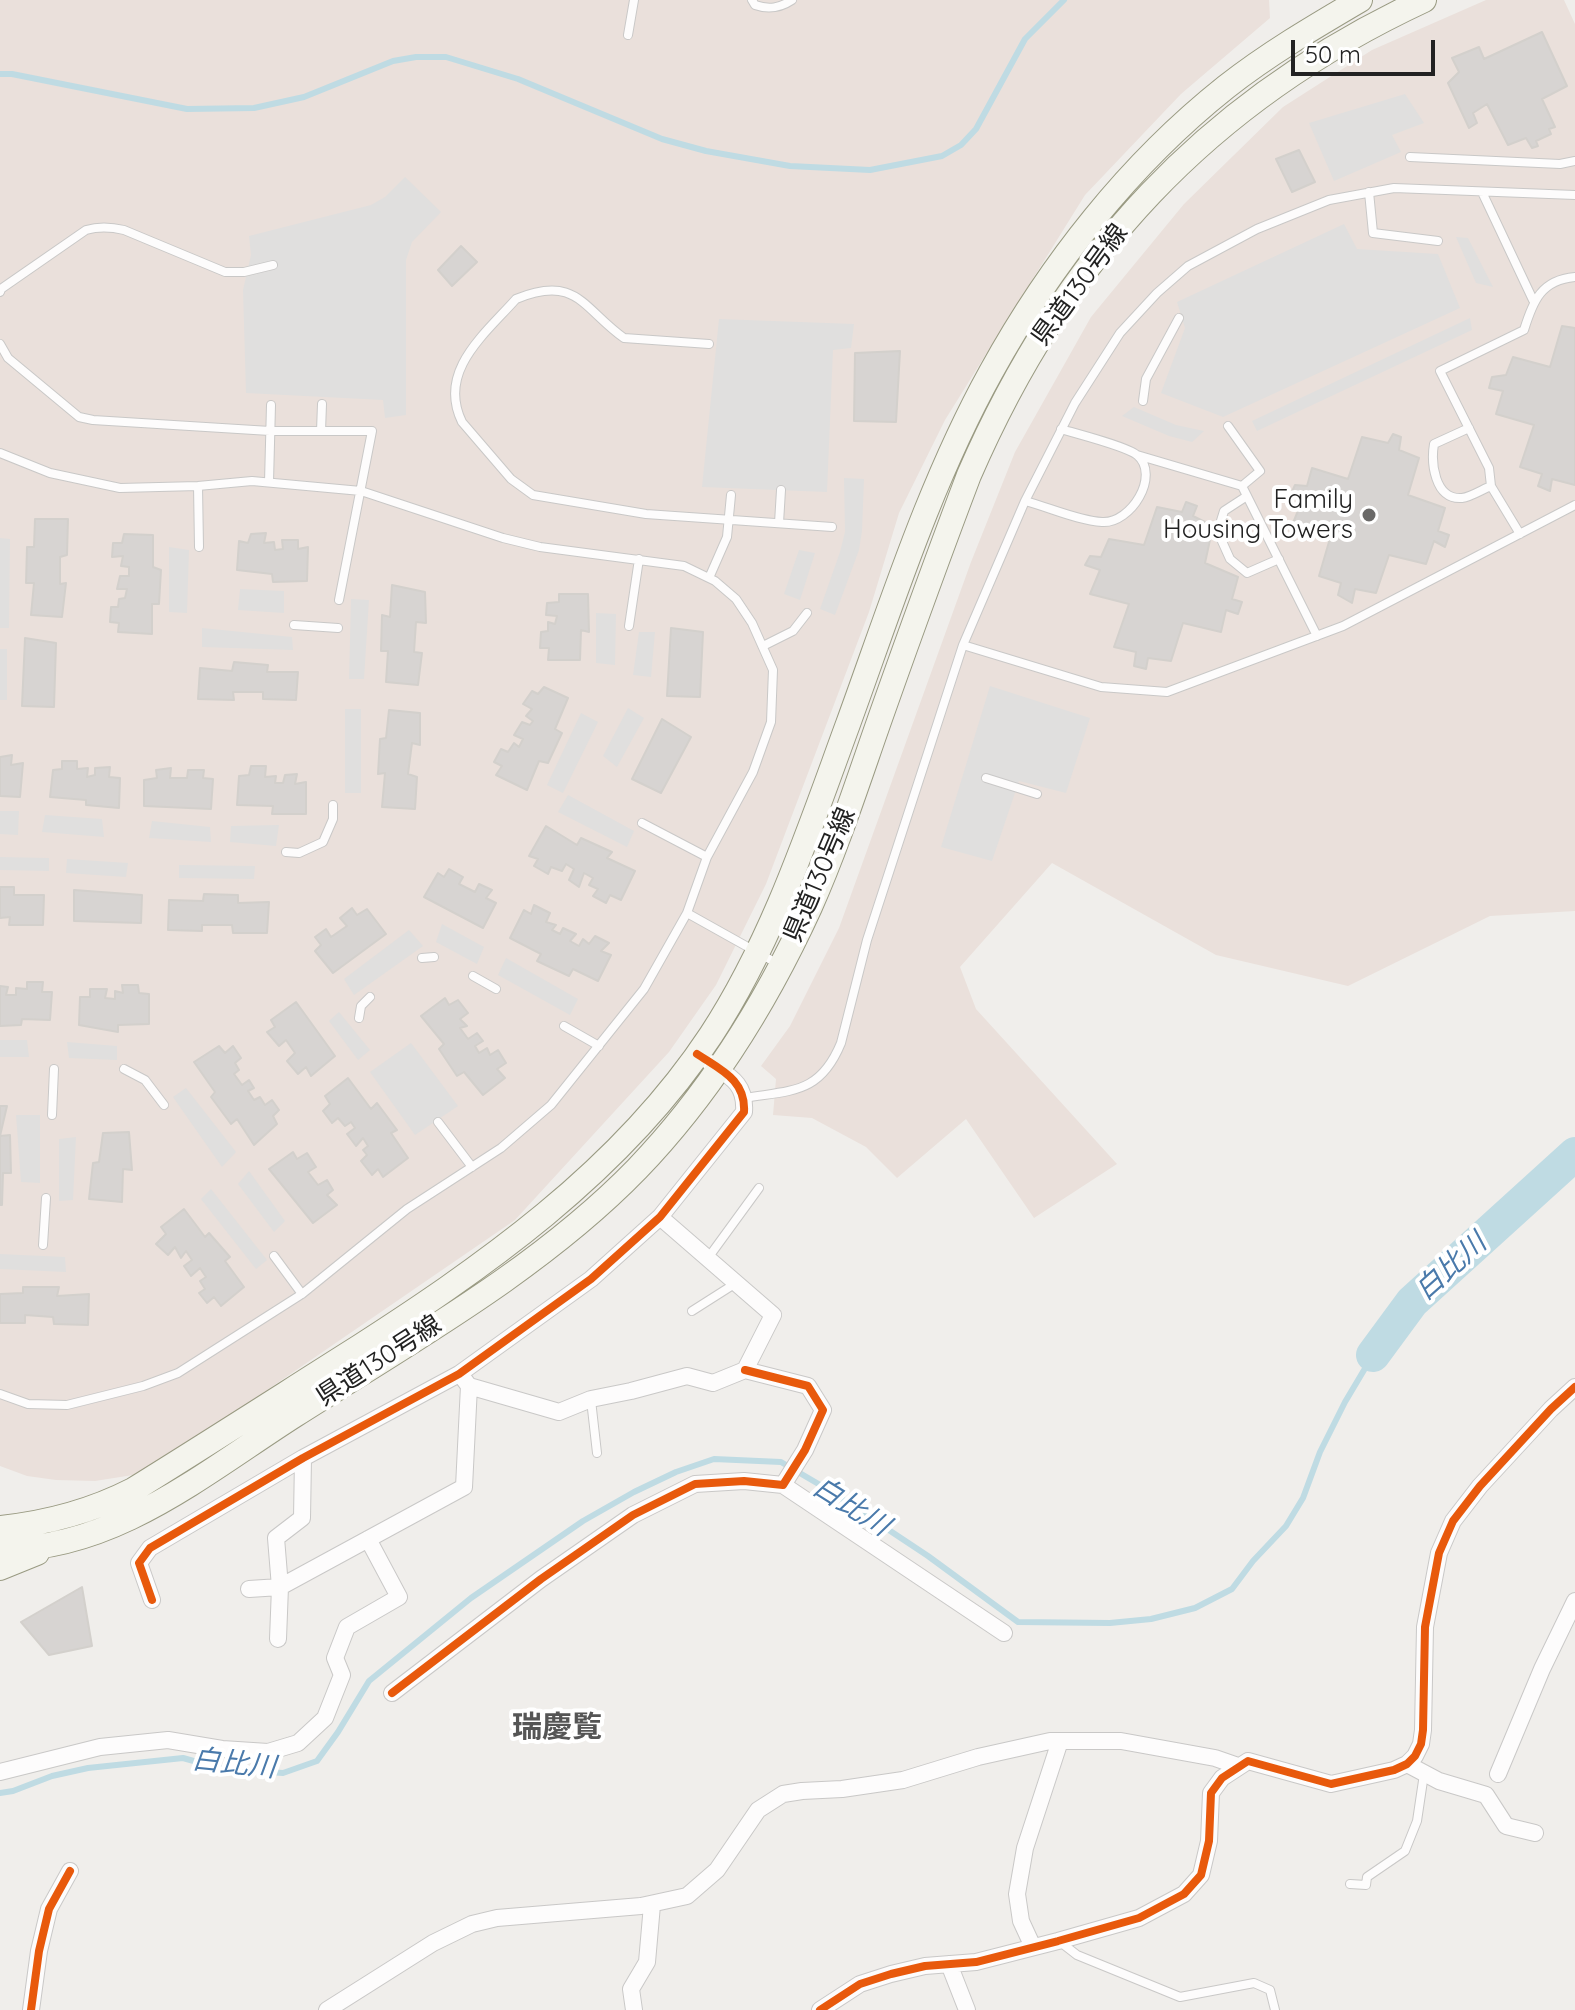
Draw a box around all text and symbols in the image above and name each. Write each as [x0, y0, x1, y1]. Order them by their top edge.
scale bar [1295, 24, 1439, 74]
text: 50 m [1305, 39, 1361, 69]
street label: 県道130号線 [1025, 218, 1135, 352]
place label: Family Housing Towers [1163, 484, 1353, 546]
marker: Family Housing Towers [1360, 506, 1378, 524]
street label: 県道130号線 [778, 803, 862, 947]
water label: 白比川 [1409, 1226, 1493, 1308]
street label: 県道130号線 [311, 1309, 447, 1413]
water label: 白比川 [806, 1470, 896, 1544]
district label: 瑞慶覧 [512, 1710, 602, 1746]
water label: 白比川 [190, 1743, 278, 1785]

